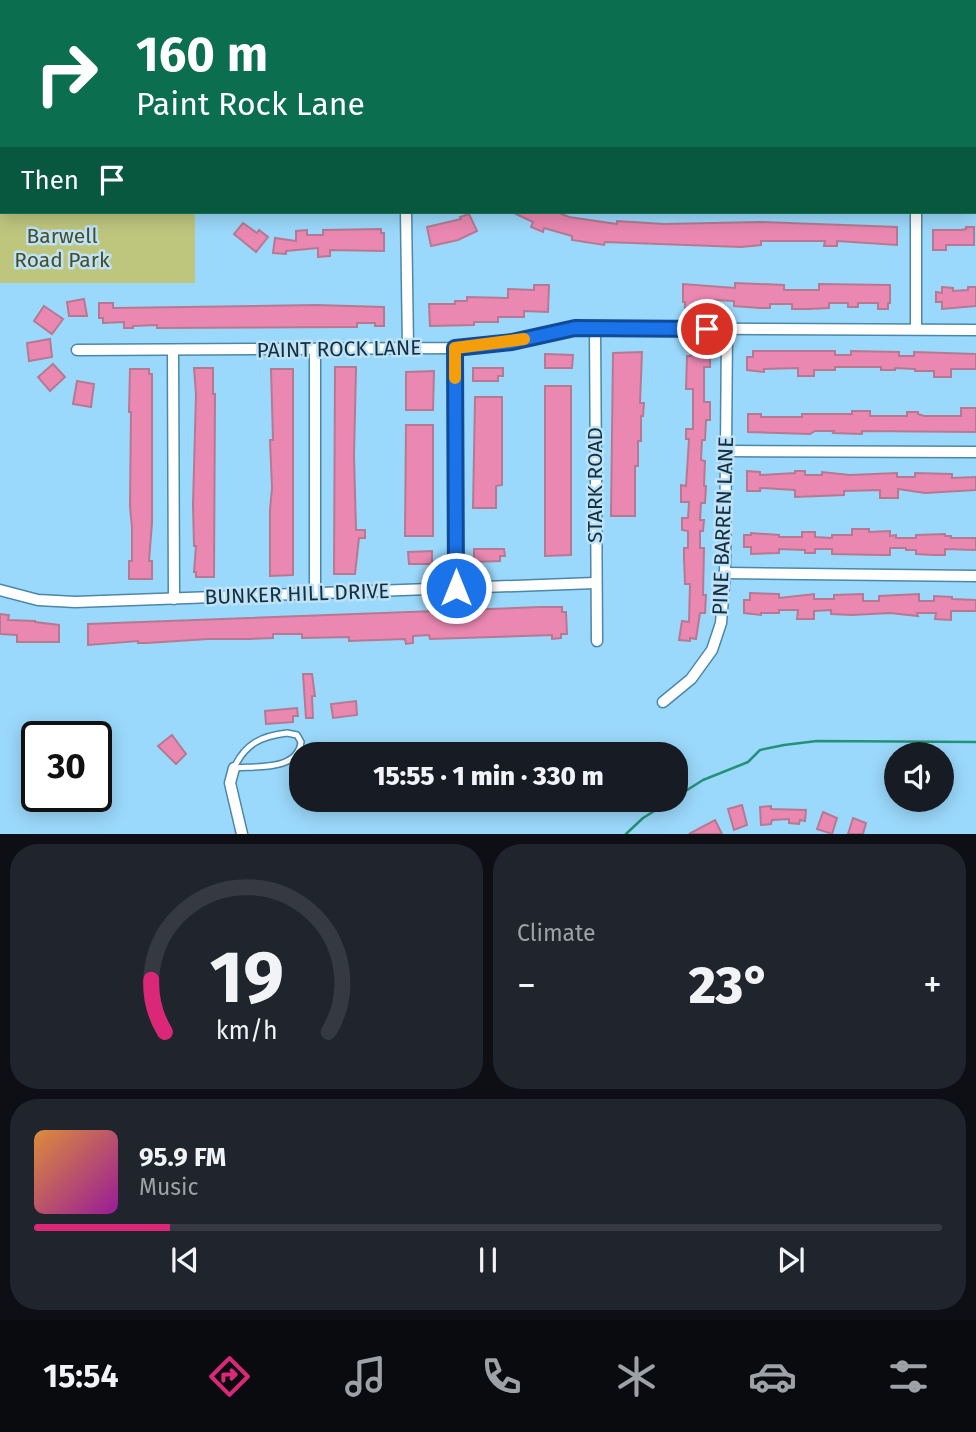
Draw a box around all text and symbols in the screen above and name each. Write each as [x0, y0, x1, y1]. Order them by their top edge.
text: 160 m [136, 25, 268, 84]
icon: right [21, 28, 112, 119]
text: Paint Rock Lane [136, 85, 365, 123]
icon: arrive [93, 161, 131, 199]
text: Then [21, 165, 79, 196]
park label: Barwell Road Park [14, 223, 110, 273]
pin [677, 299, 737, 359]
icon: arrive [688, 310, 726, 348]
street label: PAINT ROCK LANE [256, 335, 422, 363]
street label: STARK ROAD [582, 427, 608, 543]
street label: PINE BARREN LANE [707, 436, 739, 616]
position arrow [419, 551, 493, 625]
street label: BUNKER HILL DRIVE [204, 578, 390, 610]
speed limit sign: 30 [21, 721, 112, 812]
map controls [884, 742, 954, 812]
button: sound [884, 742, 954, 812]
text: 15:55 · 1 min · 330 m [373, 761, 604, 792]
text: Climate [517, 919, 596, 947]
text: 19 [209, 935, 284, 1022]
text: 23° [689, 954, 770, 1017]
text: − [517, 962, 536, 1008]
text: + [923, 962, 942, 1008]
text: km/h [216, 1016, 277, 1046]
text: 95.9 FM [139, 1142, 226, 1173]
text: Music [139, 1173, 199, 1201]
icon: previous [166, 1241, 204, 1279]
icon: pause [469, 1241, 507, 1279]
icon: next [772, 1241, 810, 1279]
icon: directions [205, 1352, 254, 1401]
icon: music [341, 1352, 390, 1401]
icon: phone [477, 1352, 526, 1401]
icon: climate [612, 1352, 661, 1401]
icon: car [748, 1352, 797, 1401]
icon: filters [884, 1352, 933, 1401]
text: 15:54 [43, 1357, 119, 1395]

